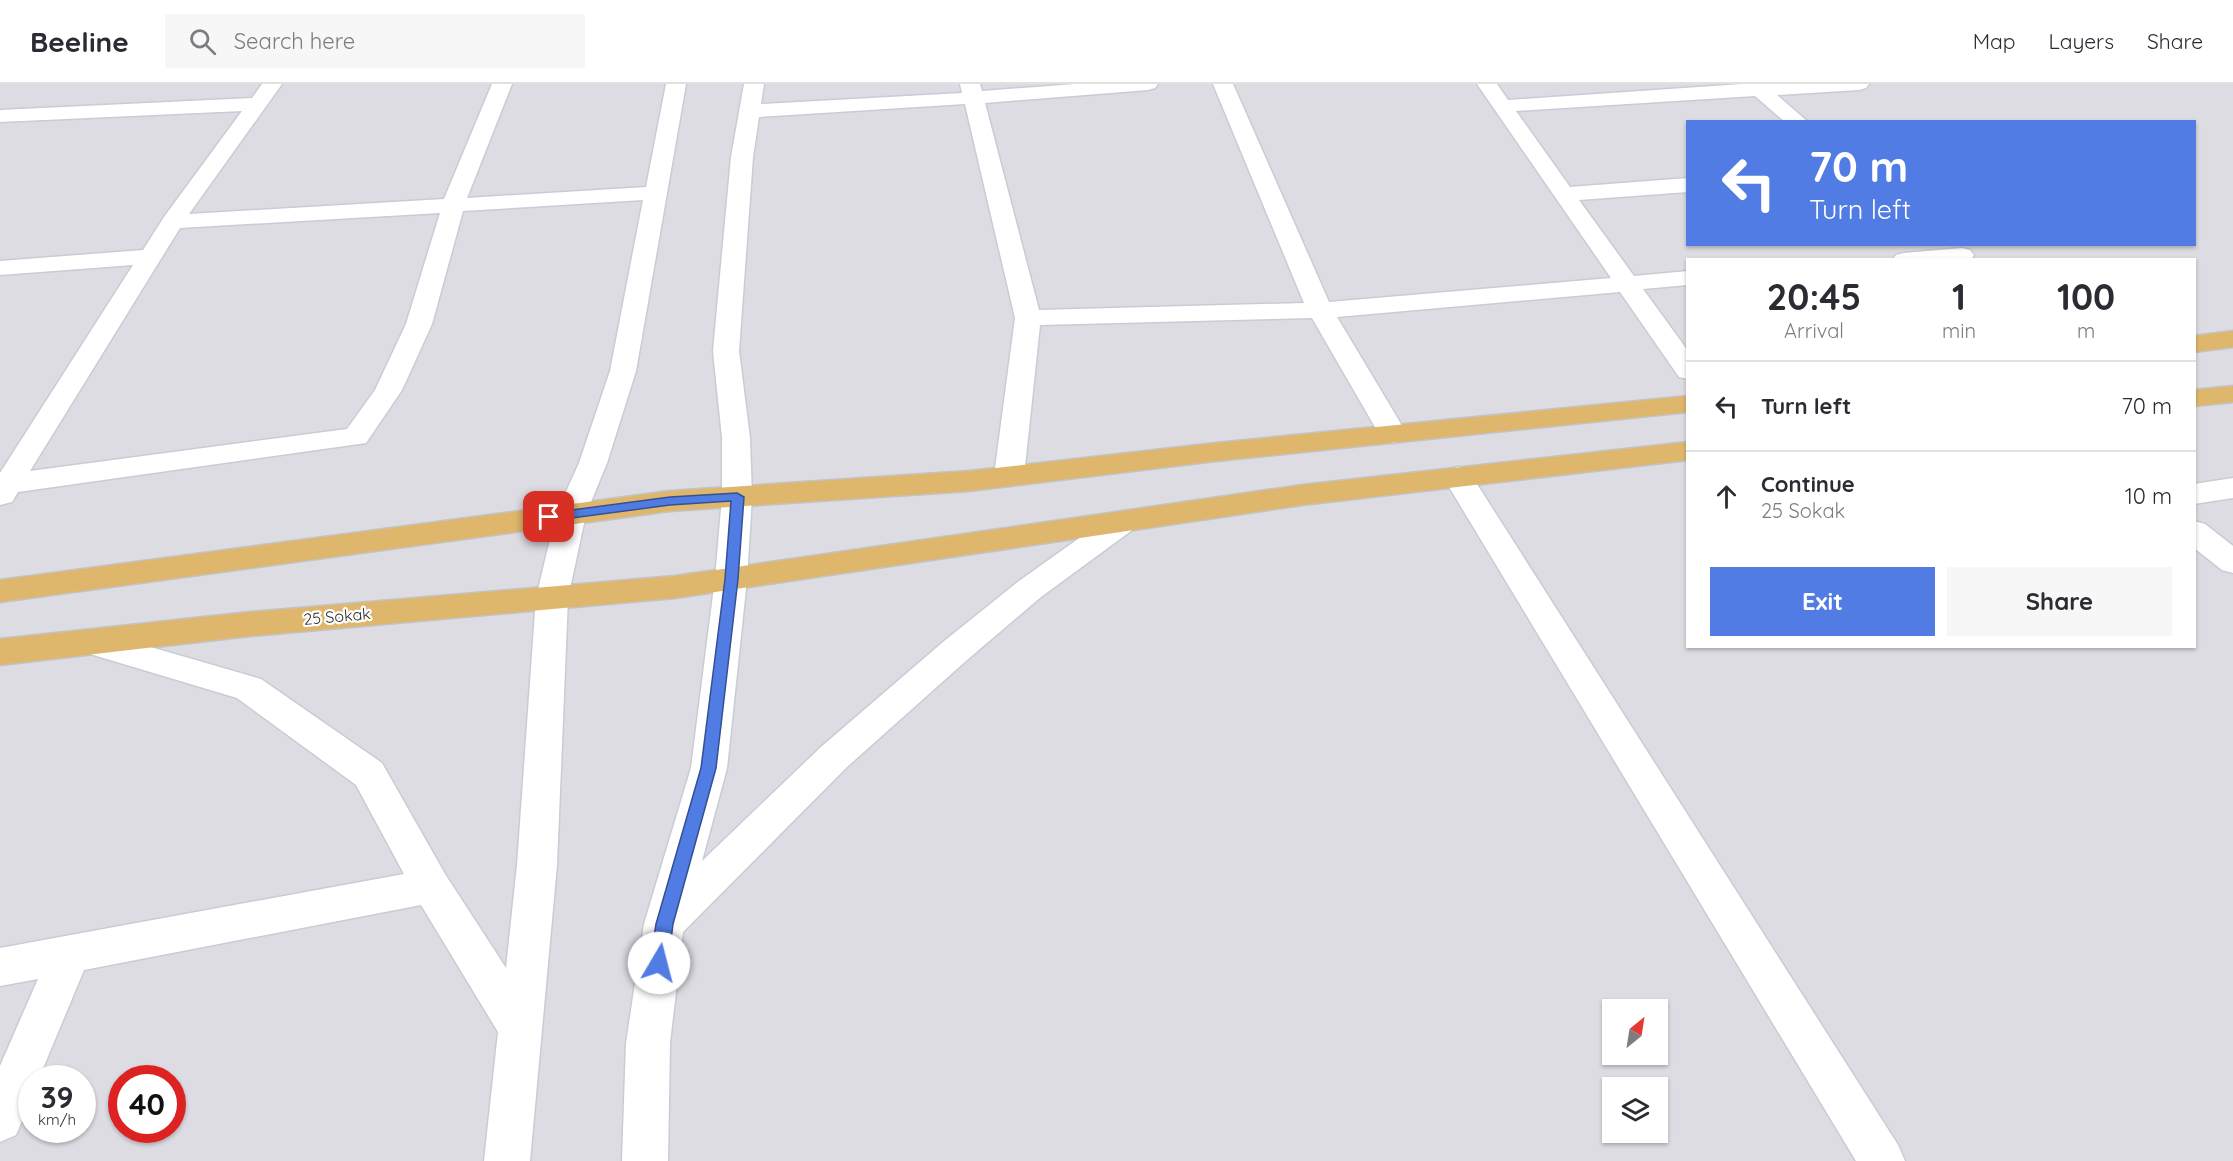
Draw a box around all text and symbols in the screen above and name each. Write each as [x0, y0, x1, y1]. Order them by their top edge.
search box [165, 14, 585, 68]
text: Beeline [30, 24, 129, 59]
icon: search [186, 25, 219, 58]
text: Search here [234, 27, 355, 55]
text: Map [1973, 28, 2016, 54]
text: Layers [2049, 28, 2114, 54]
text: Share [2147, 28, 2203, 54]
text: 70 m [1809, 140, 1908, 193]
icon: left [1710, 144, 1788, 222]
text: Turn left [1809, 192, 1911, 226]
text: 20:45 [1767, 274, 1861, 319]
text: 1 [1952, 274, 1966, 319]
text: 100 [2057, 274, 2115, 319]
text: Arrival [1784, 318, 1844, 343]
text: min [1942, 318, 1976, 343]
text: m [2077, 318, 2095, 343]
icon: left [1710, 390, 1743, 423]
text: Turn left [1761, 392, 1851, 420]
text: 70 m [2122, 392, 2172, 420]
text: Continue [1761, 470, 1855, 498]
icon: ahead [1710, 480, 1743, 513]
text: 10 m [2125, 482, 2172, 510]
pin [523, 491, 574, 542]
text: 25 Sokak [1761, 498, 1845, 523]
icon: arrive [532, 500, 565, 533]
button: Exit [1710, 567, 1935, 636]
button: Share [1947, 567, 2172, 636]
street label: 25 Sokak [303, 603, 371, 629]
position arrow [627, 931, 691, 995]
north arrow [1602, 999, 1668, 1065]
map controls [1602, 999, 1668, 1143]
speed limit sign: 40 [108, 1065, 186, 1143]
button: layers [1602, 1077, 1668, 1143]
text: 39 [40, 1078, 74, 1116]
text: km/h [38, 1110, 76, 1129]

